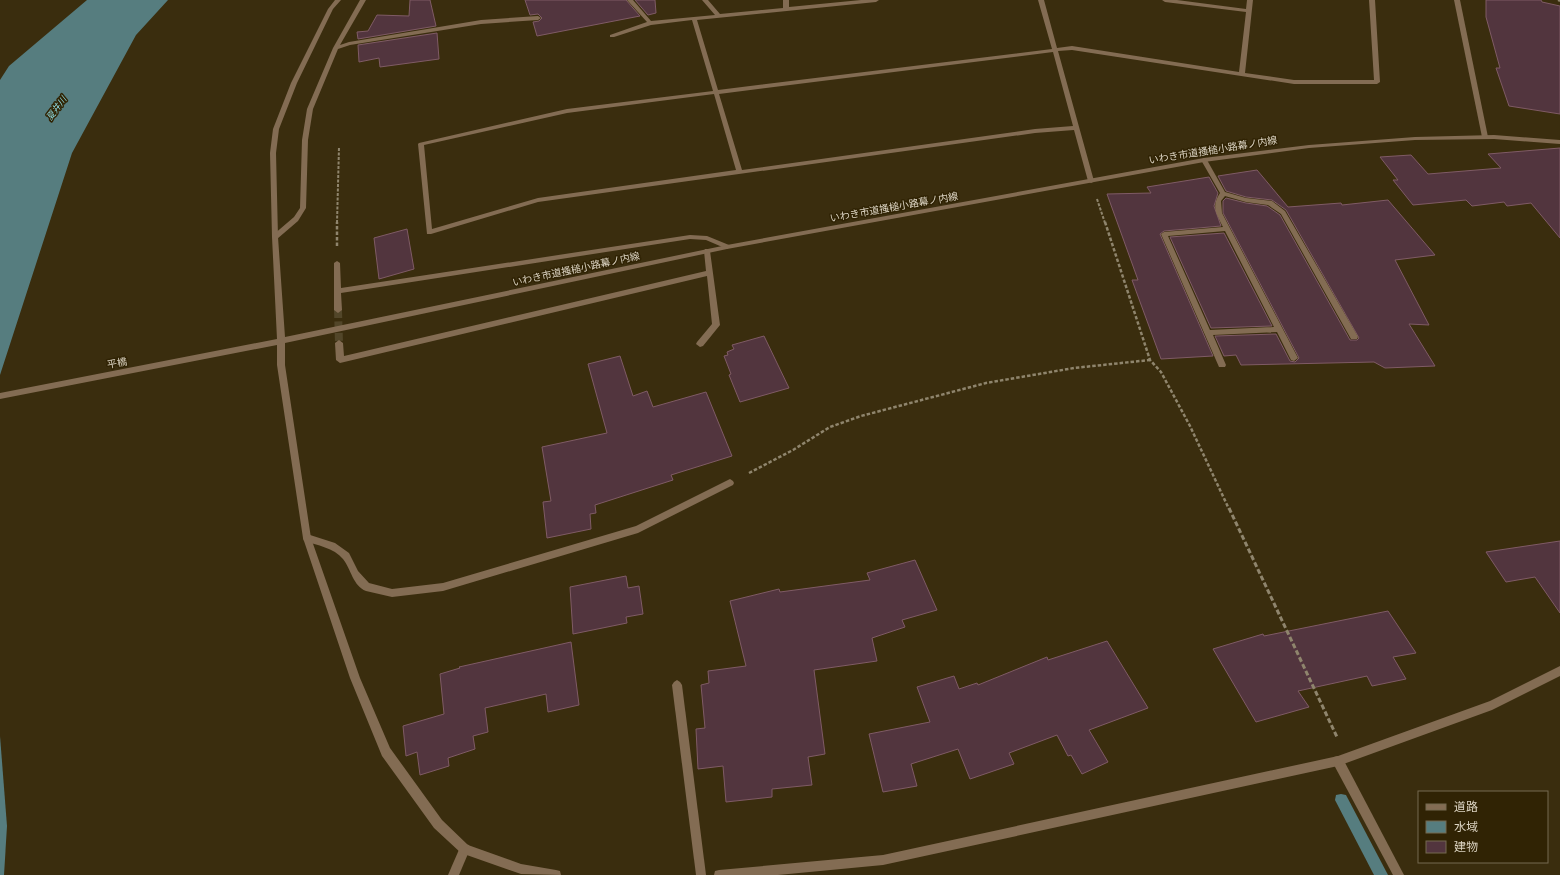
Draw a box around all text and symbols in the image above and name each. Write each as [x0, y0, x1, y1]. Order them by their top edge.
water label: 夏井川 [43, 93, 69, 122]
street label: いわき市道搔槌小路幕ノ内線 [1148, 133, 1278, 167]
street label: いわき市道搔槌小路幕ノ内線 [829, 189, 959, 225]
street label: いわき市道搔槌小路幕ノ内線 [511, 249, 641, 289]
street label: 平橋 [106, 355, 128, 371]
legend [1418, 791, 1548, 863]
text: 道路 [1454, 799, 1478, 814]
text: 水域 [1454, 819, 1478, 834]
text: 建物 [1454, 839, 1478, 854]

